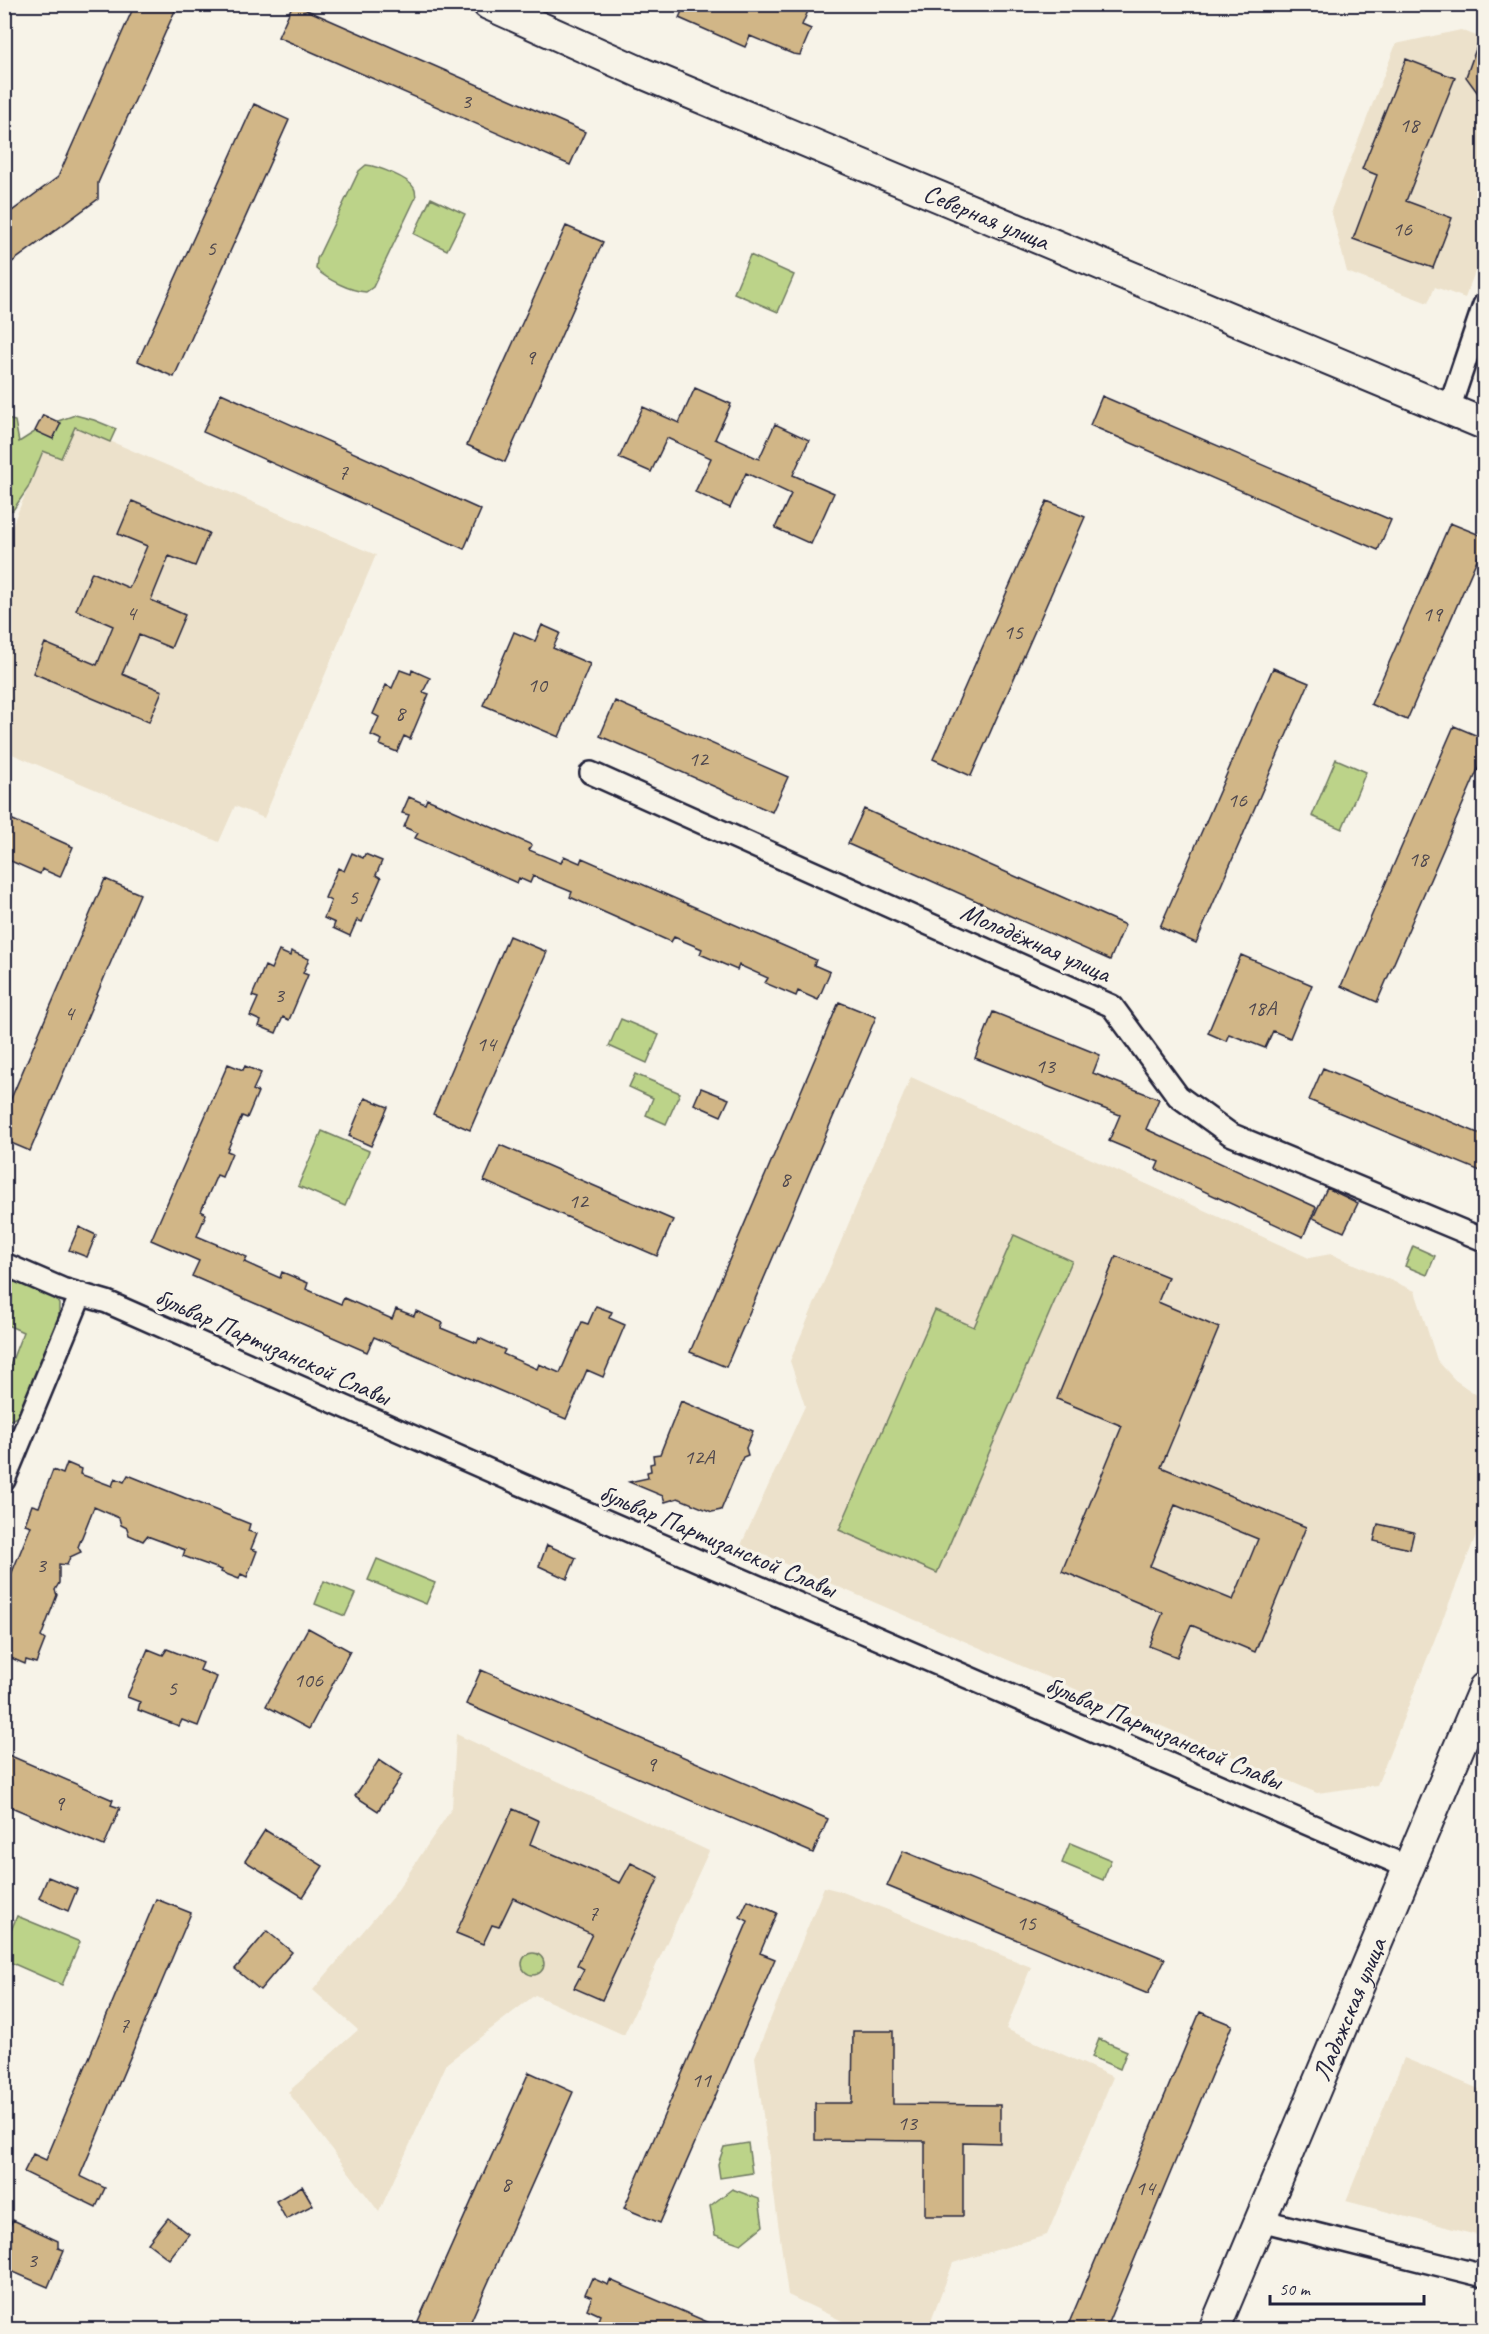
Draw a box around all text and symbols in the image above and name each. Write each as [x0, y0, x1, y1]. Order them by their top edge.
house number: 3 [461, 87, 473, 115]
house number: 18 [1399, 111, 1421, 139]
street label: Северная улица [919, 176, 1056, 259]
house number: 16 [1392, 215, 1413, 243]
house number: 5 [206, 234, 217, 262]
house number: 9 [525, 343, 537, 371]
house number: 7 [338, 458, 349, 486]
house number: 4 [126, 599, 138, 627]
house number: 19 [1422, 600, 1444, 628]
house number: 15 [1003, 618, 1024, 646]
house number: 10 [527, 671, 549, 699]
house number: 8 [395, 699, 407, 727]
house number: 12 [688, 745, 710, 773]
house number: 16 [1227, 786, 1248, 814]
house number: 18 [1408, 845, 1430, 873]
house number: 5 [348, 883, 359, 911]
street label: Молодёжная улица [956, 895, 1117, 991]
house number: 3 [274, 981, 286, 1009]
house number: 18А [1246, 994, 1277, 1022]
house number: 4 [64, 999, 76, 1027]
house number: 14 [476, 1030, 498, 1058]
house number: 13 [1035, 1052, 1057, 1080]
house number: 8 [780, 1165, 792, 1193]
house number: 12 [568, 1187, 590, 1215]
street label: бульвар Партизанской Славы [150, 1280, 398, 1414]
house number: 12А [684, 1443, 715, 1471]
street label: бульвар Партизанской Славы [595, 1476, 843, 1606]
house number: 3 [36, 1551, 48, 1579]
house number: 106 [293, 1666, 324, 1694]
street label: бульвар Партизанской Славы [1041, 1668, 1289, 1798]
house number: 5 [167, 1674, 178, 1702]
house number: 9 [646, 1750, 658, 1778]
house number: 9 [54, 1789, 66, 1817]
house number: 7 [588, 1899, 599, 1927]
house number: 15 [1016, 1909, 1037, 1937]
street label: Ладожская улица [1305, 1931, 1395, 2086]
house number: 7 [119, 2011, 130, 2039]
house number: 11 [691, 2066, 712, 2094]
house number: 13 [897, 2109, 919, 2137]
house number: 8 [501, 2170, 513, 2198]
house number: 14 [1135, 2174, 1157, 2202]
house number: 3 [27, 2246, 39, 2274]
scale bar [1270, 2268, 1424, 2306]
text: 50 m [1279, 2278, 1312, 2300]

